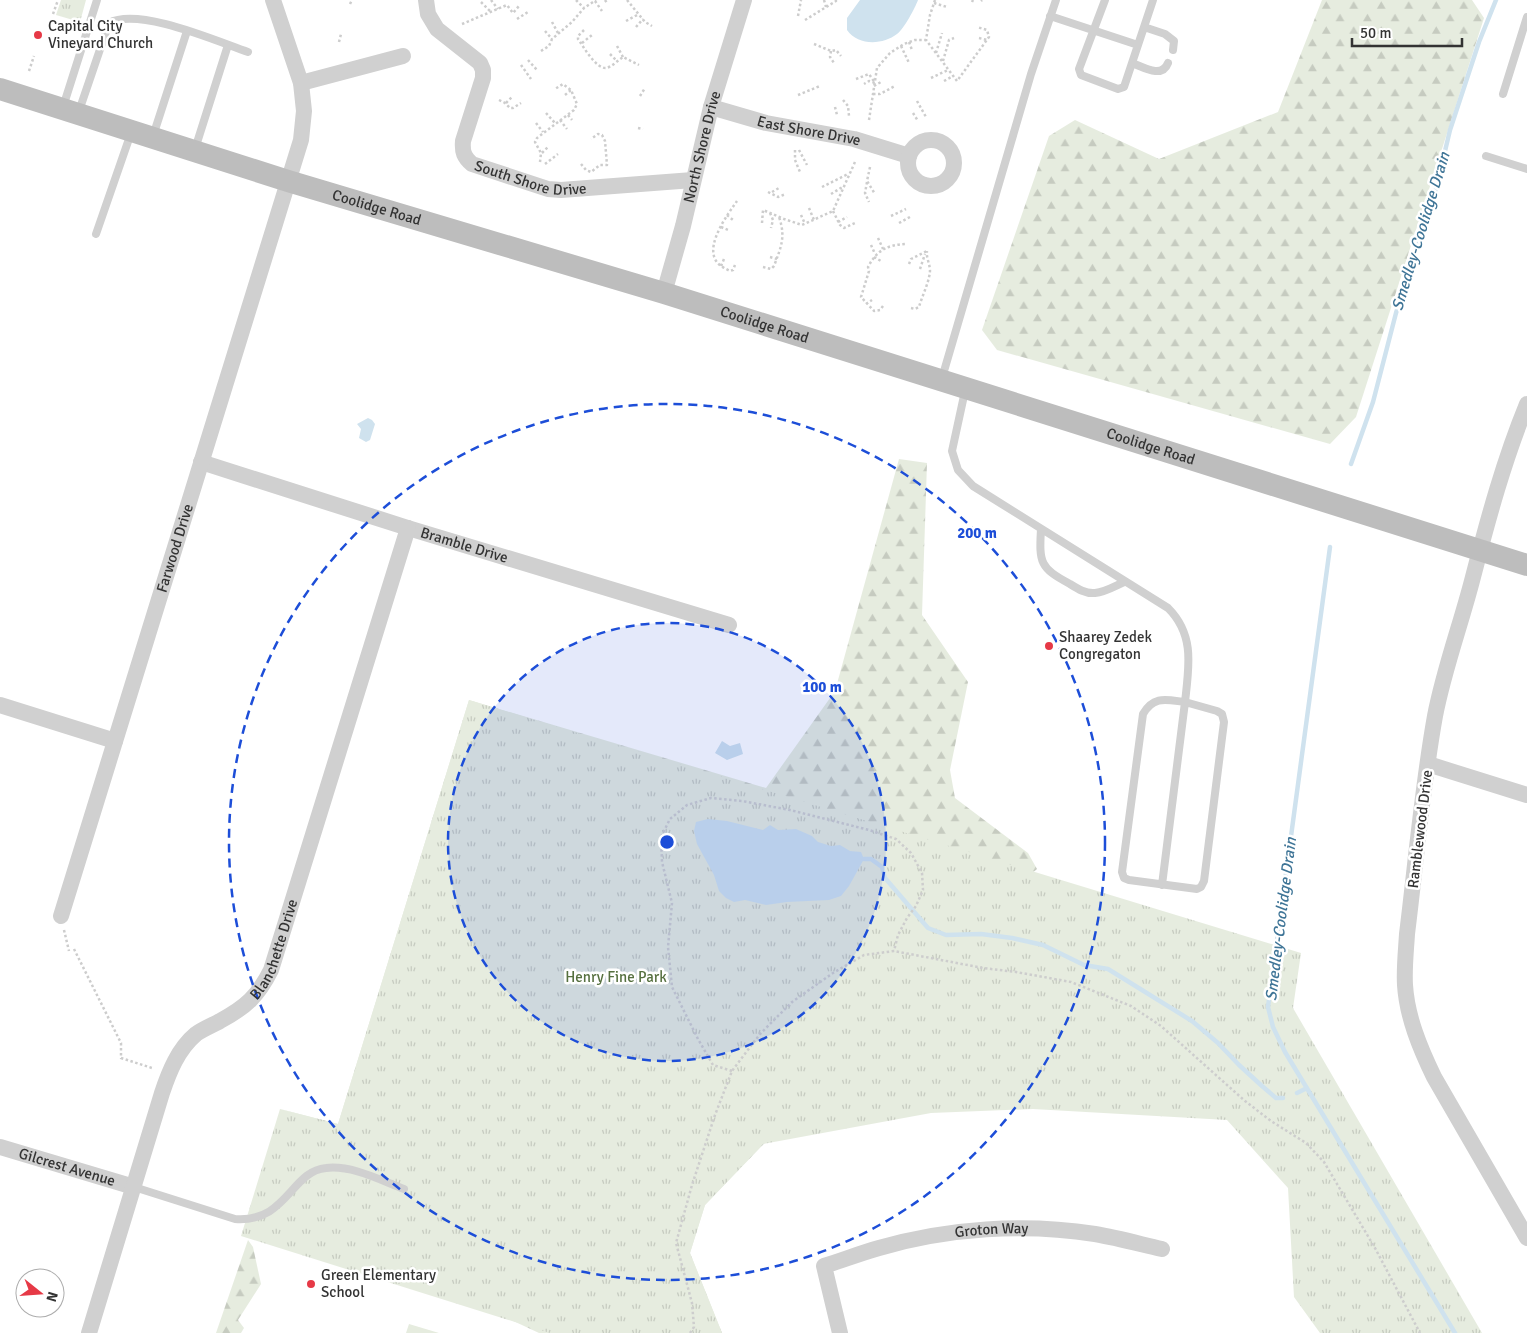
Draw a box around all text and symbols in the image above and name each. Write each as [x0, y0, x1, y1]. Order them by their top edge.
scale bar [1352, 15, 1462, 47]
place label: Capital City Vineyard Church [48, 17, 153, 52]
text: 50 m [1360, 24, 1391, 42]
marker: Capital City Vineyard Church [32, 29, 44, 41]
street label: North Shore Drive [680, 89, 724, 205]
street label: East Shore Drive [755, 112, 863, 150]
water label: Smedley-Coolidge Drain [1387, 149, 1455, 313]
street label: South Shore Drive [472, 156, 587, 199]
street label: Coolidge Road [330, 186, 423, 229]
street label: Coolidge Road [718, 302, 811, 347]
street label: Coolidge Road [1104, 424, 1197, 469]
street label: Farwood Drive [153, 502, 197, 595]
street label: Bramble Drive [418, 523, 510, 567]
text: 200 m [957, 524, 997, 542]
place label: Shaarey Zedek Congregaton [1059, 628, 1153, 663]
marker: Shaarey Zedek Congregaton [1043, 640, 1055, 652]
text: 100 m [802, 678, 842, 696]
street label: Ramblewood Drive [1404, 769, 1436, 889]
centre of rings [658, 833, 676, 851]
water label: Smedley-Coolidge Drain [1261, 835, 1301, 1002]
street label: Blanchette Drive [246, 897, 301, 1003]
park label: Henry Fine Park [565, 968, 667, 986]
street label: Gilcrest Avenue [17, 1144, 118, 1190]
street label: Groton Way [954, 1219, 1028, 1241]
place label: Green Elementary School [321, 1266, 436, 1301]
north arrow [15, 1268, 65, 1318]
marker: Green Elementary School [305, 1278, 317, 1290]
text: N [42, 1290, 62, 1304]

